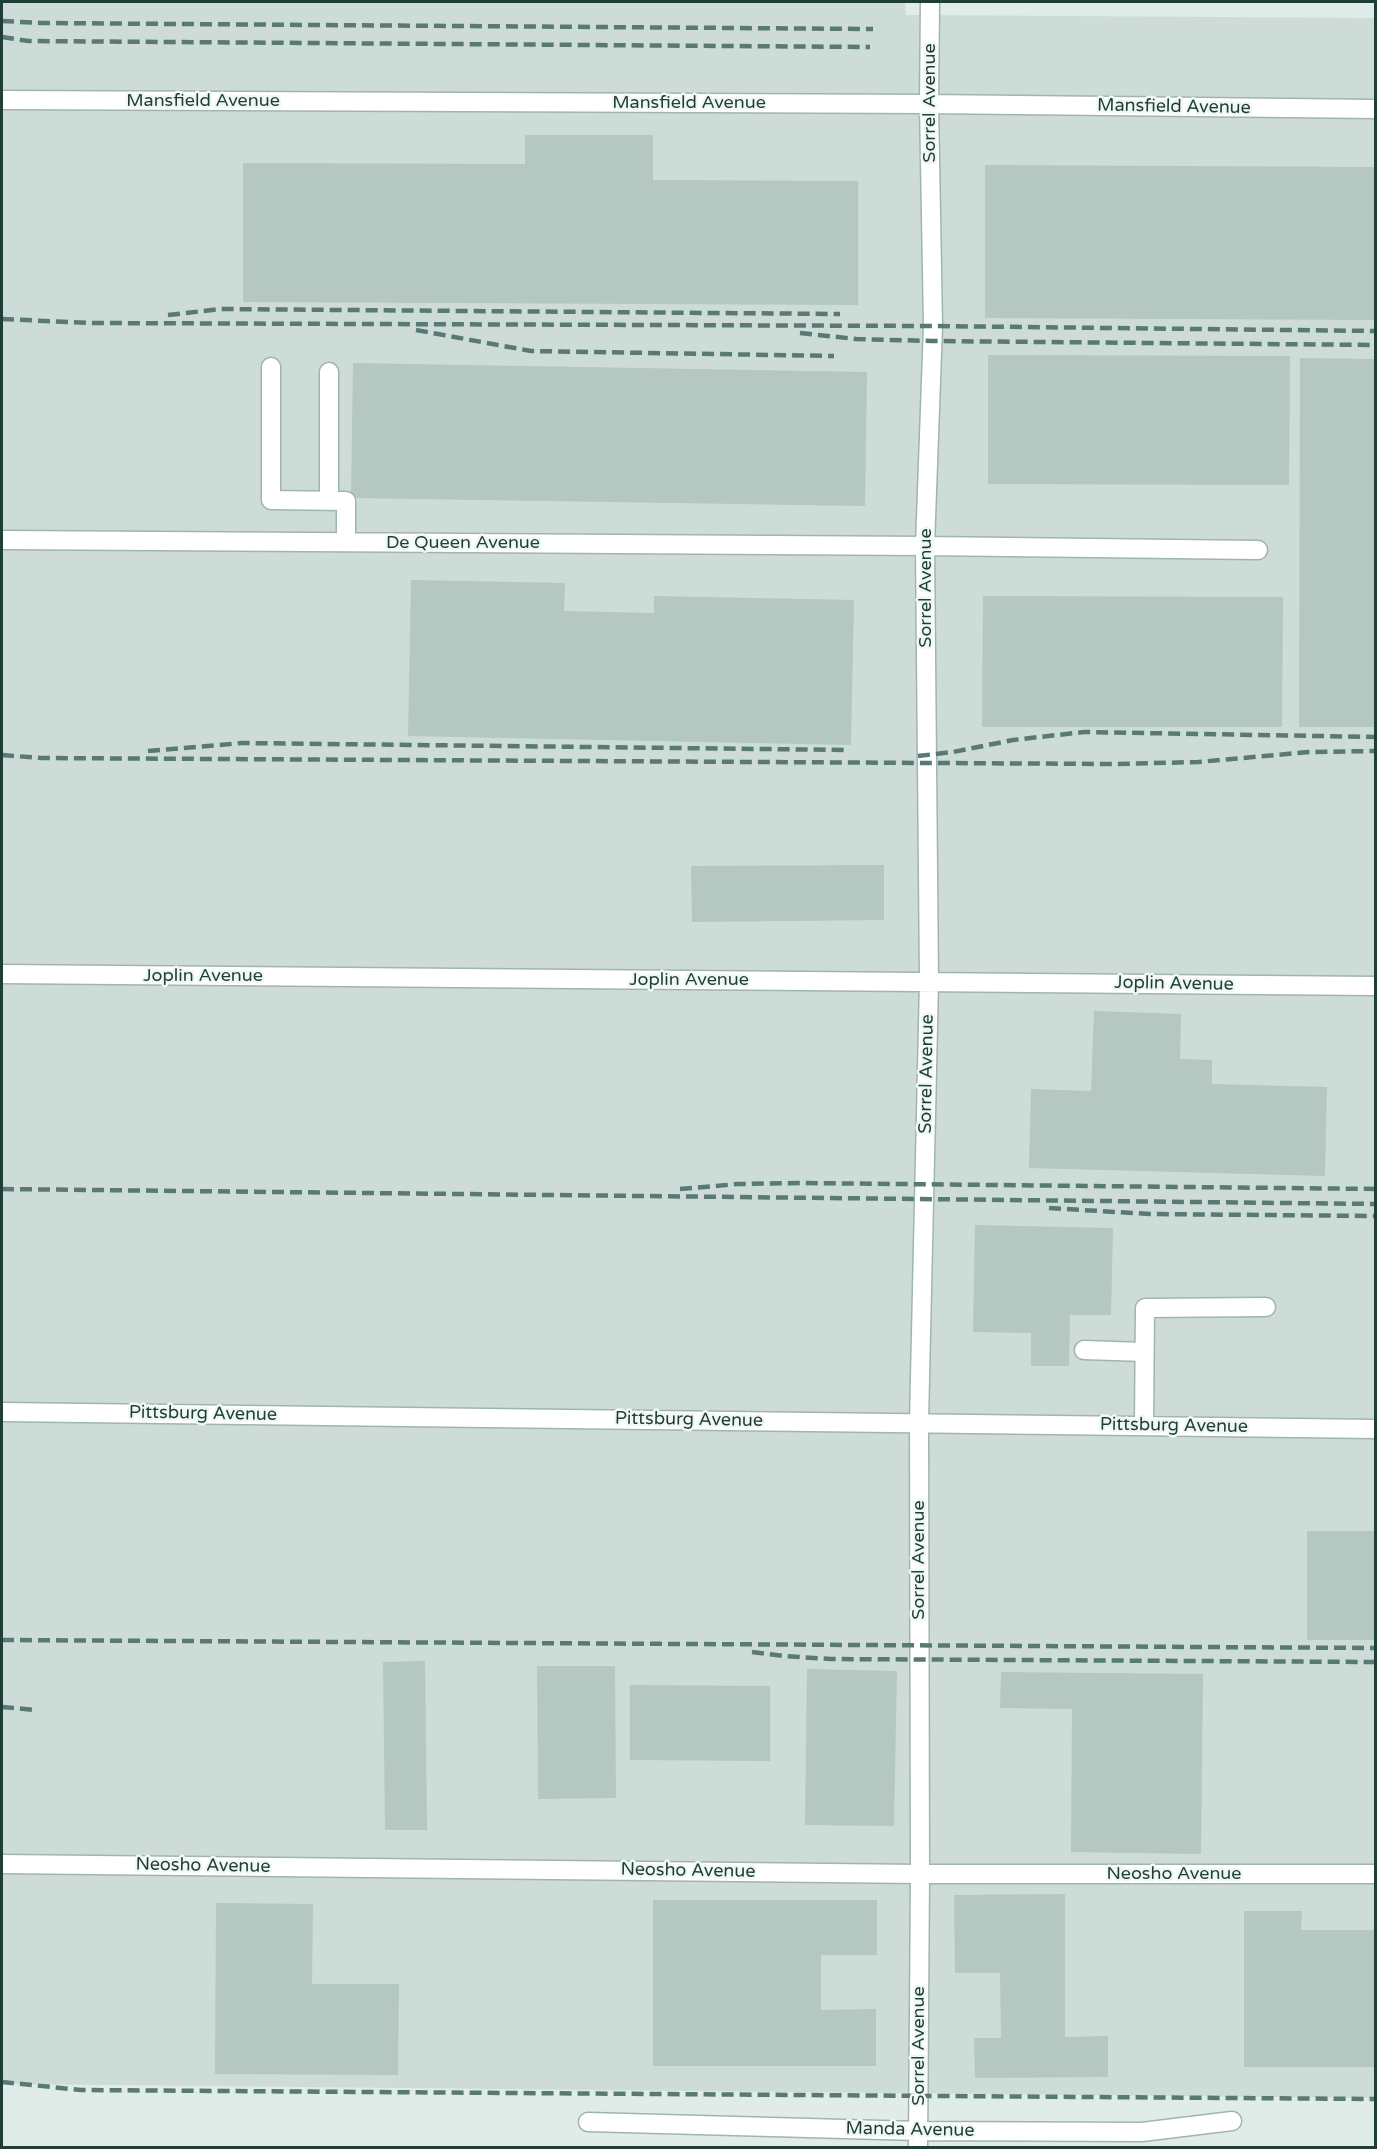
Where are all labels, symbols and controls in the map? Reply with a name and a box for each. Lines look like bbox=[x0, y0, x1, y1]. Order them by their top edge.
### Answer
street label: Sorrel Avenue bbox=[919, 43, 941, 163]
street label: Mansfield Avenue bbox=[126, 90, 280, 112]
street label: Mansfield Avenue bbox=[612, 92, 766, 114]
street label: Mansfield Avenue bbox=[1097, 95, 1251, 119]
street label: Sorrel Avenue bbox=[915, 528, 937, 648]
street label: De Queen Avenue bbox=[386, 532, 540, 554]
street label: Joplin Avenue bbox=[143, 965, 263, 987]
street label: Joplin Avenue bbox=[629, 969, 749, 991]
street label: Joplin Avenue bbox=[1114, 972, 1234, 996]
street label: Sorrel Avenue bbox=[915, 1014, 939, 1134]
street label: Pittsburg Avenue bbox=[129, 1402, 277, 1426]
street label: Pittsburg Avenue bbox=[615, 1408, 763, 1432]
street label: Pittsburg Avenue bbox=[1100, 1414, 1248, 1438]
street label: Sorrel Avenue bbox=[908, 1500, 930, 1620]
street label: Neosho Avenue bbox=[135, 1854, 271, 1878]
street label: Neosho Avenue bbox=[620, 1859, 756, 1883]
street label: Neosho Avenue bbox=[1107, 1863, 1241, 1885]
street label: Sorrel Avenue bbox=[908, 1986, 930, 2106]
street label: Manda Avenue bbox=[845, 2118, 975, 2142]

